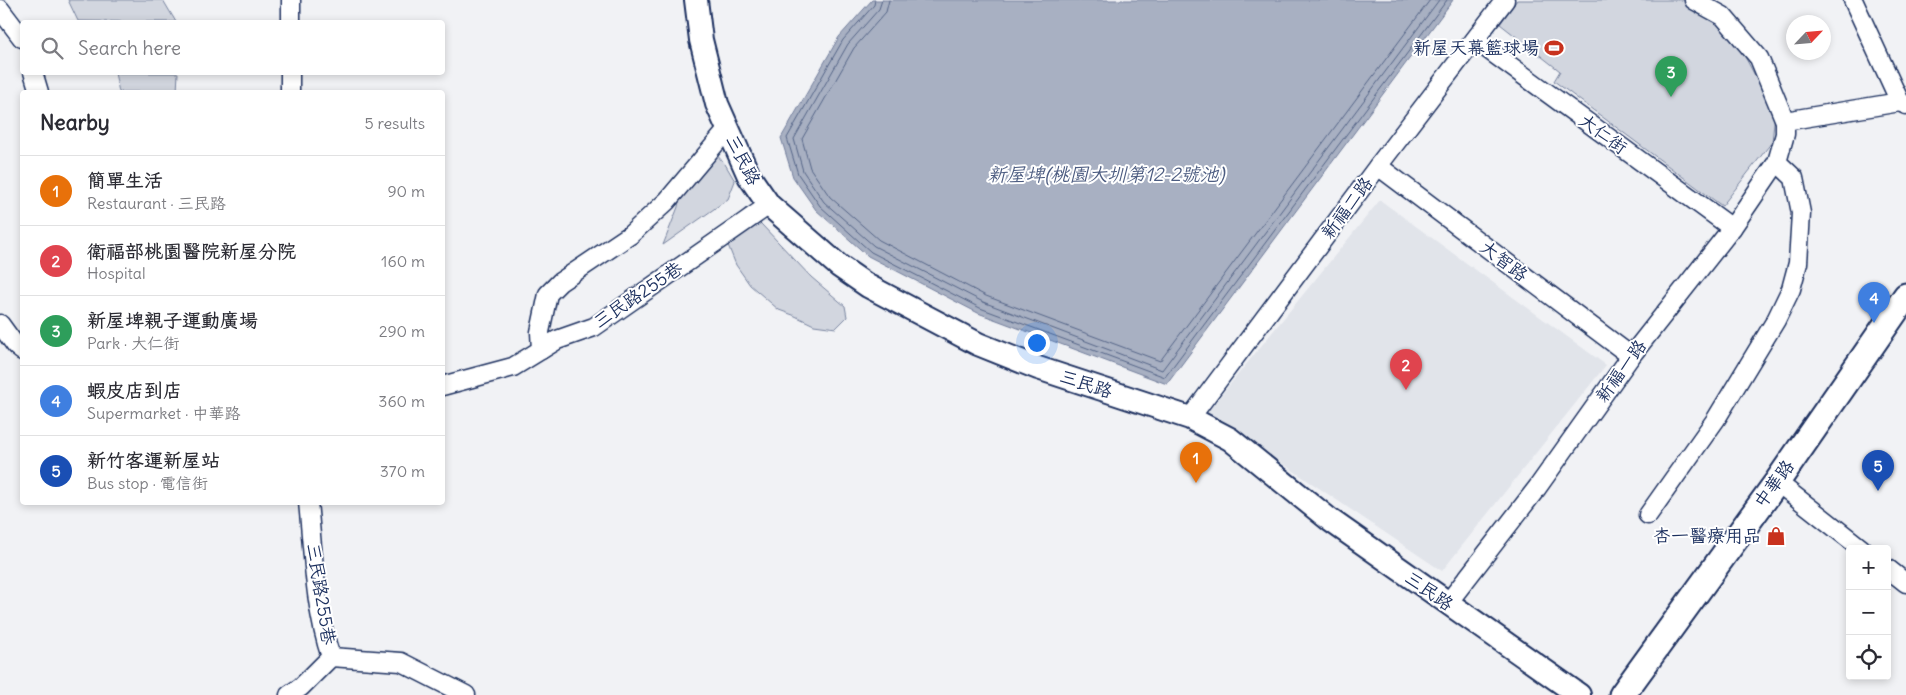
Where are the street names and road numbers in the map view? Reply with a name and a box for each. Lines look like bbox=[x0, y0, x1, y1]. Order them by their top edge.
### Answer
street label: 大仁街 bbox=[1575, 108, 1632, 159]
street label: 三民路 bbox=[721, 130, 766, 189]
street label: 新福二路 bbox=[1316, 172, 1377, 243]
street label: 大智路 bbox=[1476, 235, 1533, 286]
street label: 三民路255巷 bbox=[589, 256, 687, 333]
street label: 新福一路 bbox=[1590, 335, 1651, 407]
street label: 三民路 bbox=[1057, 364, 1115, 403]
street label: 中華路 bbox=[1748, 455, 1799, 512]
street label: 三民路255巷 bbox=[302, 541, 341, 646]
street label: 三民路 bbox=[1401, 566, 1458, 615]

